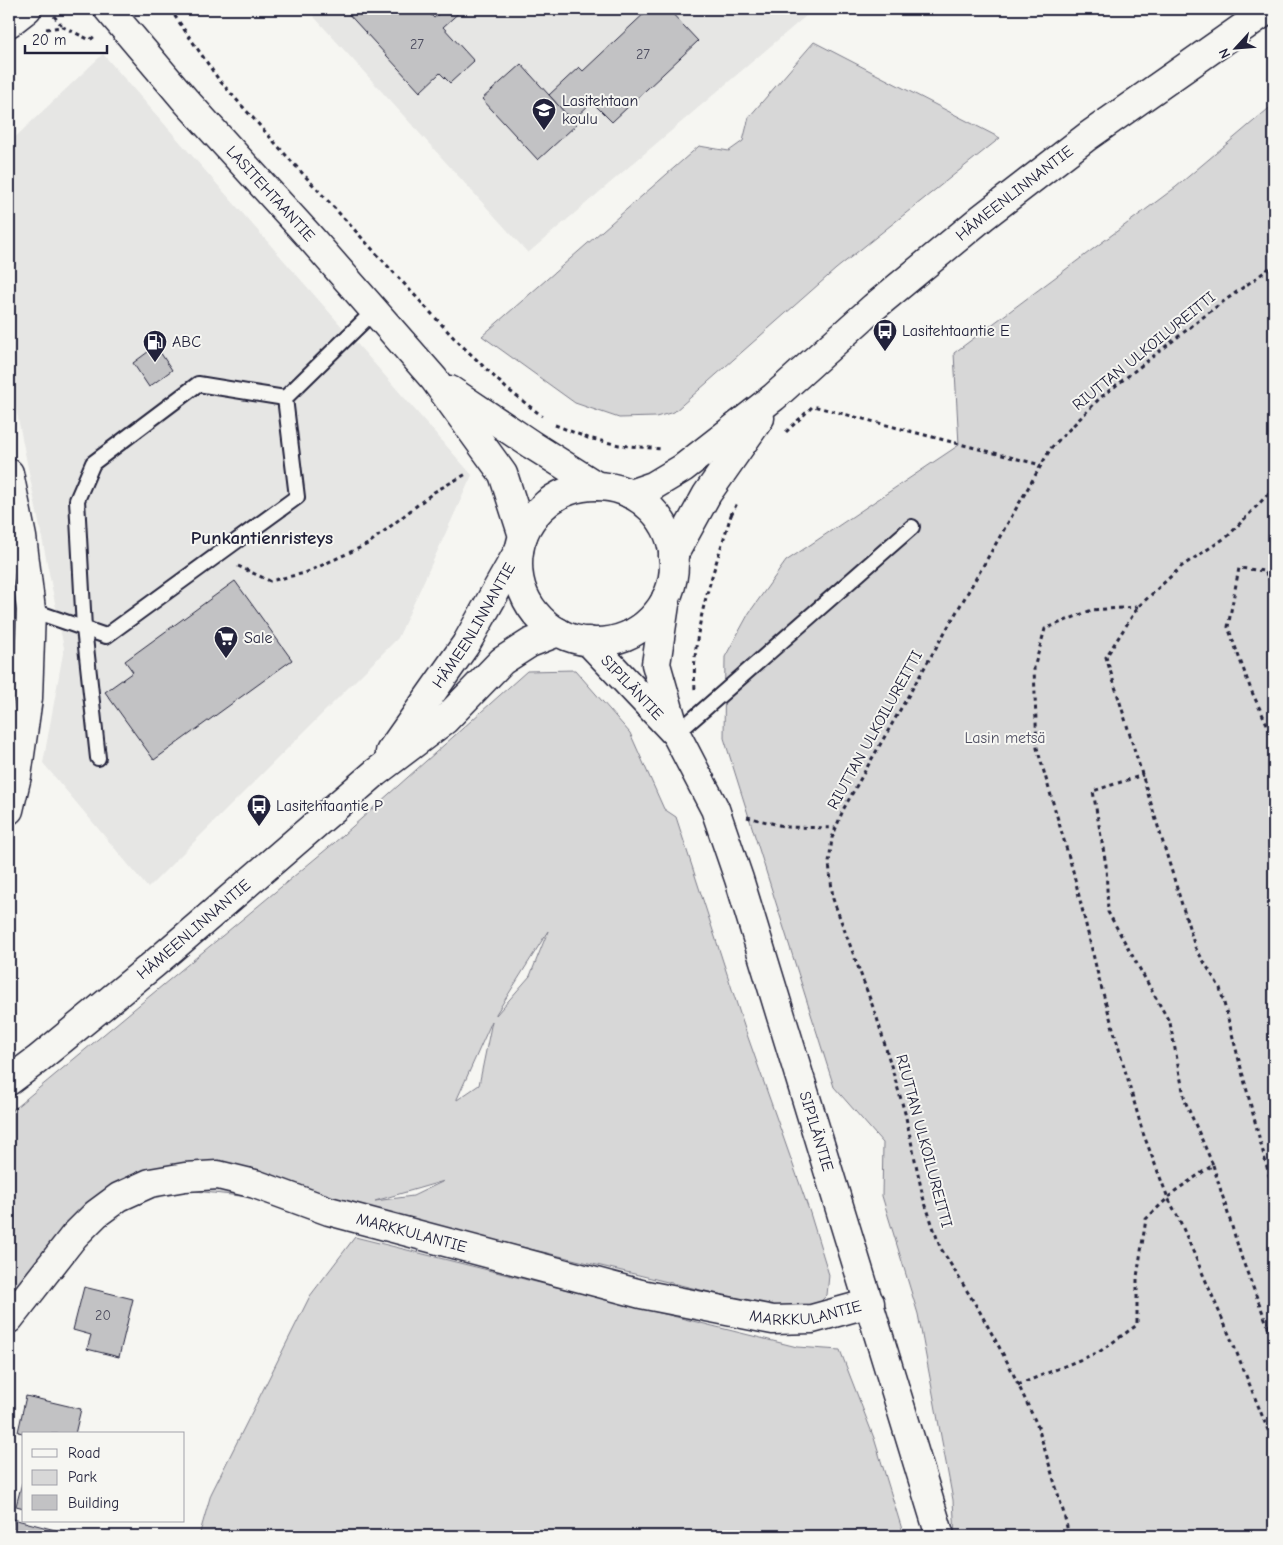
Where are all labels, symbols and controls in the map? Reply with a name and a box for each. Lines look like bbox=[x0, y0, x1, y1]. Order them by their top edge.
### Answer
scale bar bbox=[25, 22, 108, 54]
north arrow bbox=[1210, 22, 1260, 72]
text: 20 m bbox=[32, 31, 66, 49]
house number: 27 bbox=[410, 36, 424, 53]
house number: 27 bbox=[636, 46, 650, 63]
text: N bbox=[1215, 46, 1234, 61]
place label: Lasitehtaan koulu bbox=[562, 92, 638, 128]
school or university icon: Lasitehtaan koulu bbox=[531, 97, 557, 131]
street label: LASITEHTAANTIE bbox=[223, 142, 319, 245]
street label: HÄMEENLINNANTIE bbox=[952, 142, 1077, 245]
street label: RIUTTAN ULKOILUREITTI bbox=[1069, 288, 1219, 414]
bus stop icon: Lasitehtaantie E bbox=[872, 318, 898, 352]
place label: Lasitehtaantie E bbox=[902, 322, 1010, 340]
fuel station icon: ABC bbox=[142, 329, 168, 363]
place label: ABC bbox=[172, 333, 201, 351]
district label: Punkantienristeys bbox=[191, 527, 333, 549]
street label: HÄMEENLINNANTIE bbox=[429, 559, 519, 692]
supermarket icon: Sale bbox=[213, 625, 239, 659]
place label: Sale bbox=[244, 629, 273, 647]
street label: RIUTTAN ULKOILUREITTI bbox=[824, 648, 926, 812]
street label: SIPILÄNTIE bbox=[597, 651, 667, 724]
park label: Lasin metsä bbox=[964, 729, 1046, 747]
bus stop icon: Lasitehtaantie P bbox=[246, 793, 272, 827]
place label: Lasitehtaantie P bbox=[276, 797, 383, 815]
street label: HÄMEENLINNANTIE bbox=[133, 876, 254, 983]
street label: RIUTTAN ULKOILUREITTI bbox=[892, 1052, 956, 1230]
street label: SIPILÄNTIE bbox=[796, 1089, 837, 1174]
street label: MARKKULANTIE bbox=[354, 1210, 469, 1256]
street label: MARKKULANTIE bbox=[748, 1297, 864, 1329]
house number: 20 bbox=[95, 1307, 111, 1324]
legend bbox=[22, 1432, 185, 1522]
text: Road bbox=[68, 1444, 100, 1462]
text: Park bbox=[68, 1468, 97, 1486]
text: Building bbox=[68, 1494, 119, 1512]

